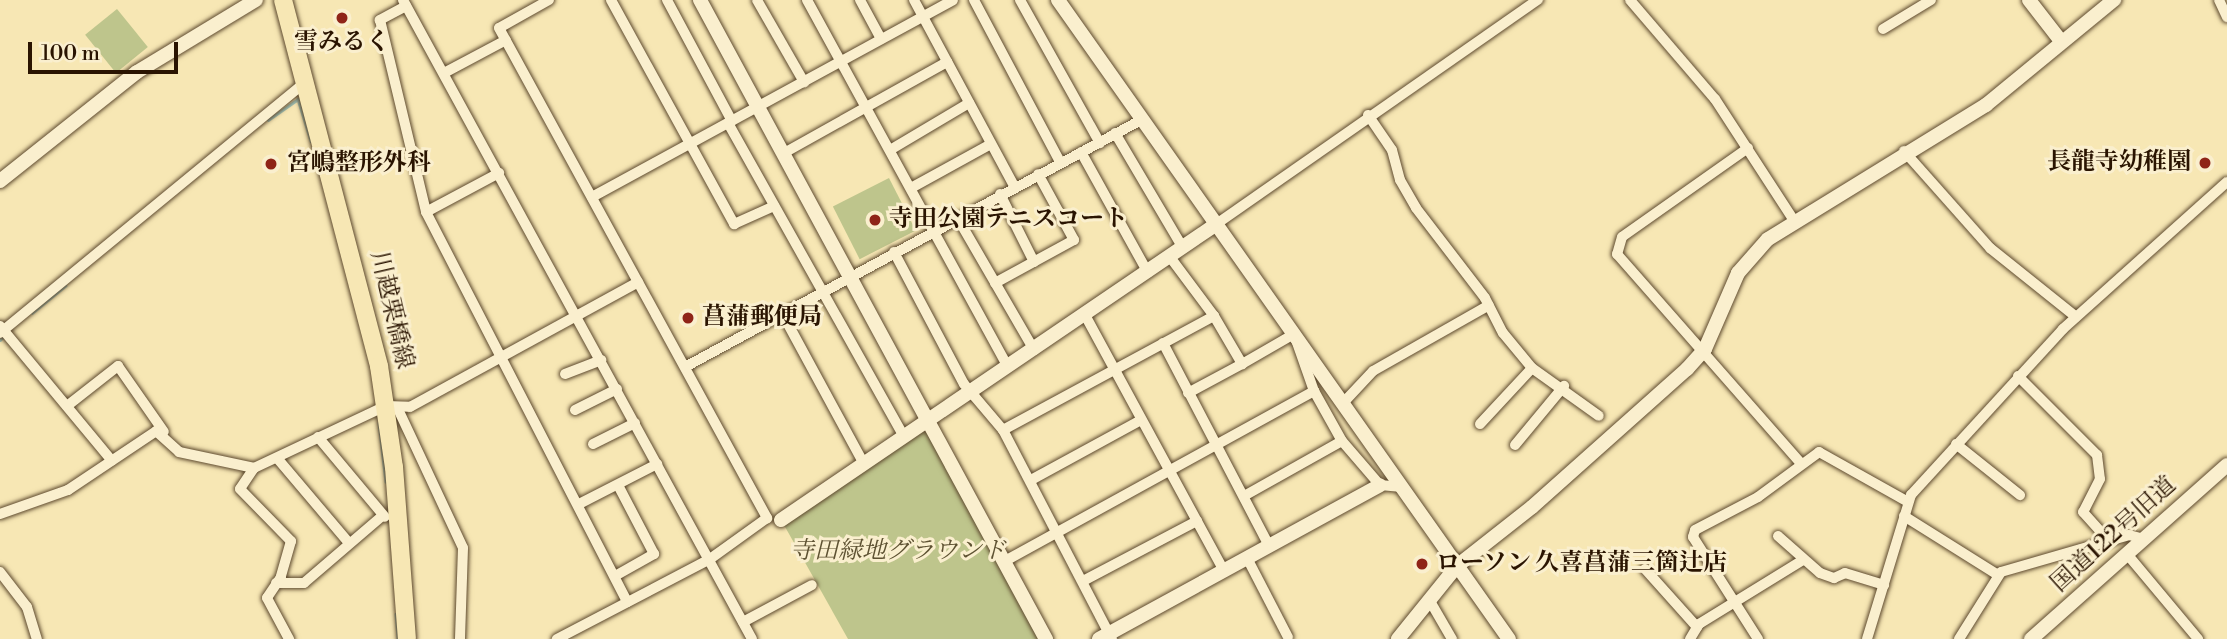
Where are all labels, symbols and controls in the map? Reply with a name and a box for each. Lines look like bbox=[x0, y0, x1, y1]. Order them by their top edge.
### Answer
marker: 雪みるく bbox=[334, 10, 350, 26]
scale bar bbox=[32, 28, 182, 72]
place label: 雪みるく bbox=[294, 29, 390, 57]
text: 100 m bbox=[41, 41, 100, 67]
place label: 長龍寺幼稚園 bbox=[2047, 149, 2191, 177]
place label: 宮嶋整形外科 bbox=[287, 150, 431, 178]
marker: 宮嶋整形外科 bbox=[261, 154, 281, 174]
marker: 長龍寺幼稚園 bbox=[2197, 155, 2213, 171]
place label: 寺田公園テニスコート bbox=[889, 206, 1129, 234]
marker: 寺田公園テニスコート bbox=[867, 212, 883, 228]
street label: 川越栗橋線 bbox=[363, 248, 419, 372]
place label: 菖蒲郵便局 bbox=[702, 304, 822, 332]
marker: 菖蒲郵便局 bbox=[680, 310, 696, 326]
street label: 国道122号旧道 bbox=[2046, 471, 2182, 599]
park label: 寺田緑地グラウンド bbox=[790, 538, 1006, 566]
place label: ローソン 久喜菖蒲三箇辻店 bbox=[1436, 550, 1728, 578]
marker: ローソン 久喜菖蒲三箇辻店 bbox=[1414, 556, 1430, 572]

